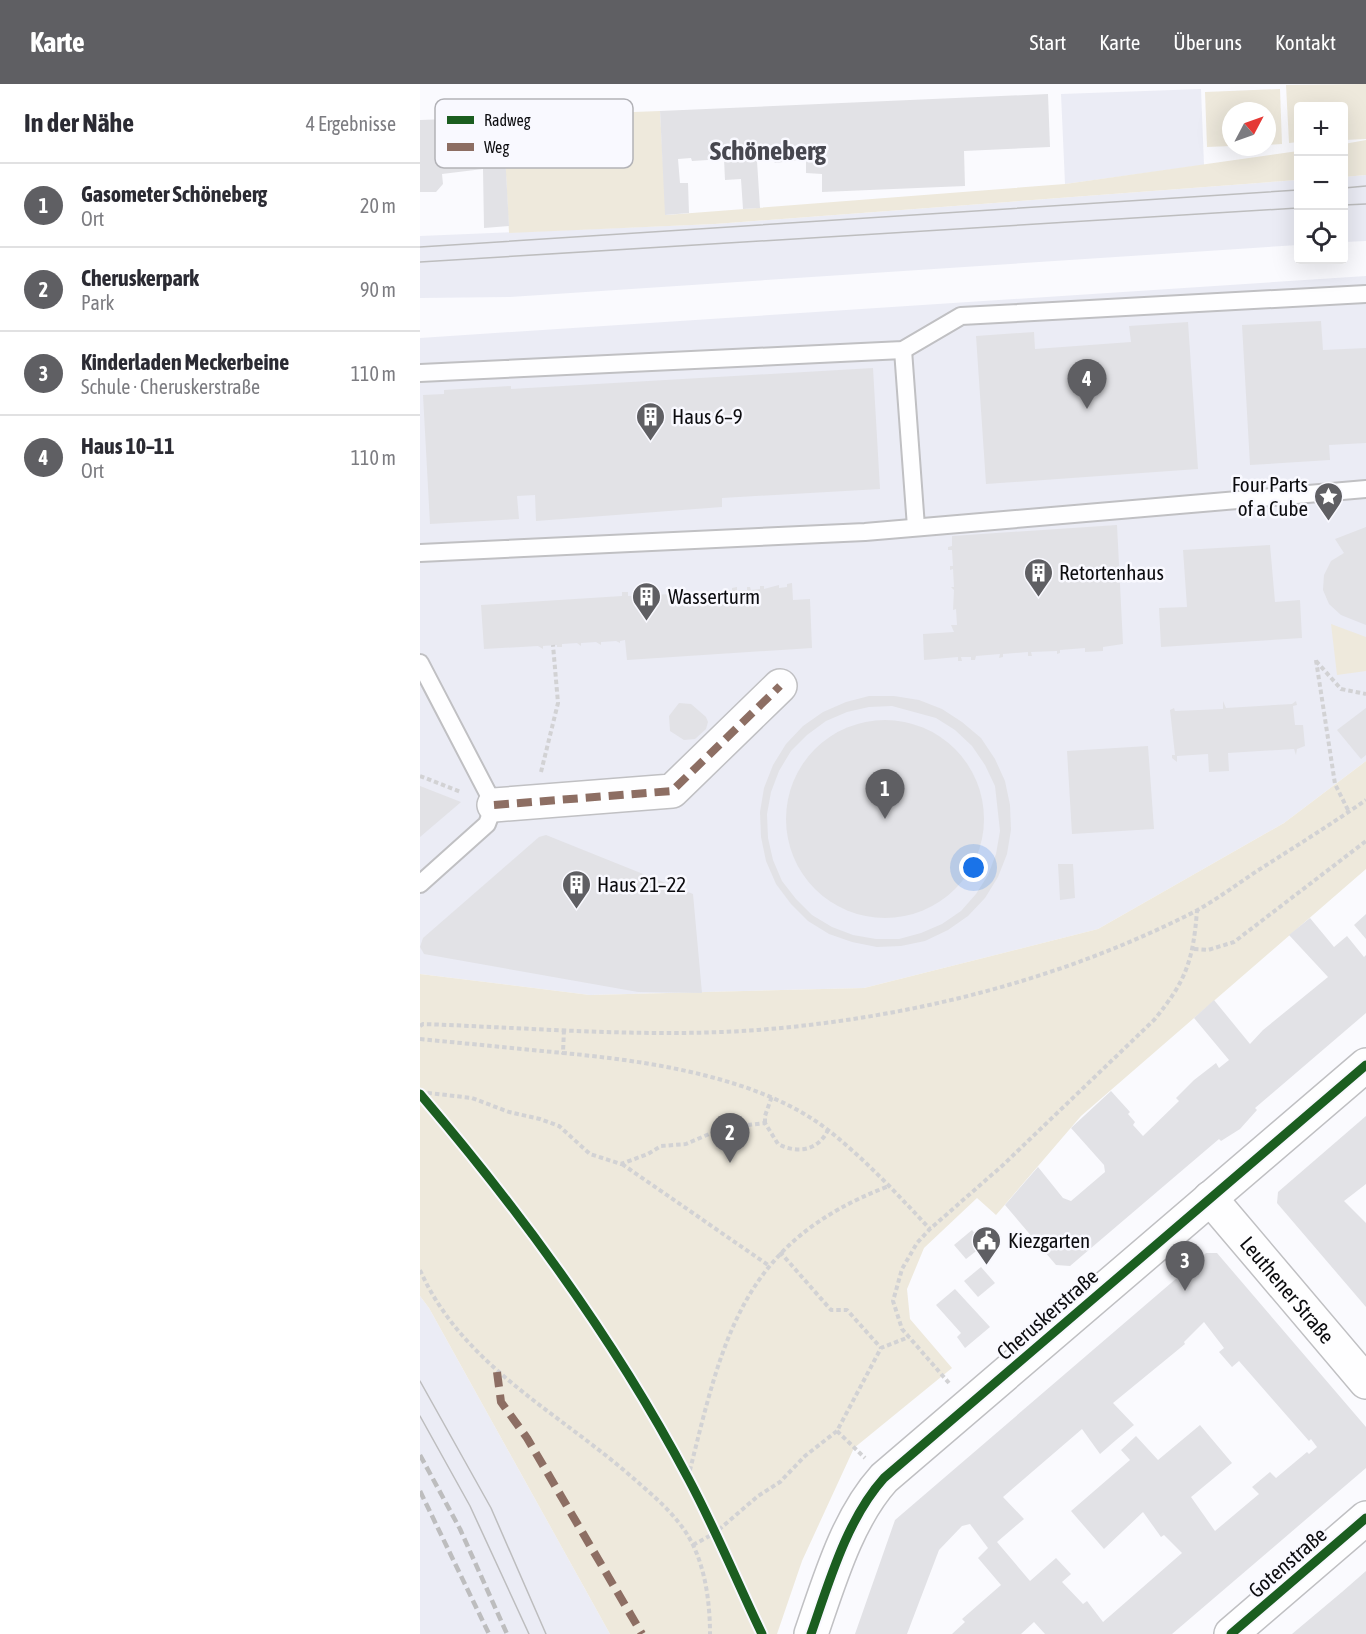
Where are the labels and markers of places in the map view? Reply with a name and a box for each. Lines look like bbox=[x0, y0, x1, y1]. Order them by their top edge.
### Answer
pin: 4 bbox=[1068, 360, 1106, 409]
building icon: Haus 6–9 bbox=[635, 400, 667, 442]
place label: Haus 6–9 bbox=[672, 404, 743, 428]
place label: Four Parts of a Cube bbox=[1232, 472, 1308, 520]
place icon: Four Parts of a Cube bbox=[1313, 480, 1345, 522]
building icon: Retortenhaus bbox=[1022, 556, 1054, 598]
place label: Retortenhaus bbox=[1059, 560, 1164, 584]
building icon: Wasserturm bbox=[631, 580, 663, 622]
place label: Wasserturm bbox=[668, 584, 760, 608]
pin: 1 bbox=[866, 770, 904, 819]
building icon: Haus 21–22 bbox=[560, 868, 592, 910]
place label: Haus 21–22 bbox=[597, 872, 686, 896]
pin: 2 bbox=[710, 1114, 750, 1163]
public building icon: Kiezgarten bbox=[971, 1224, 1003, 1266]
place label: Kiezgarten bbox=[1008, 1228, 1090, 1252]
pin: 3 bbox=[1166, 1242, 1204, 1291]

